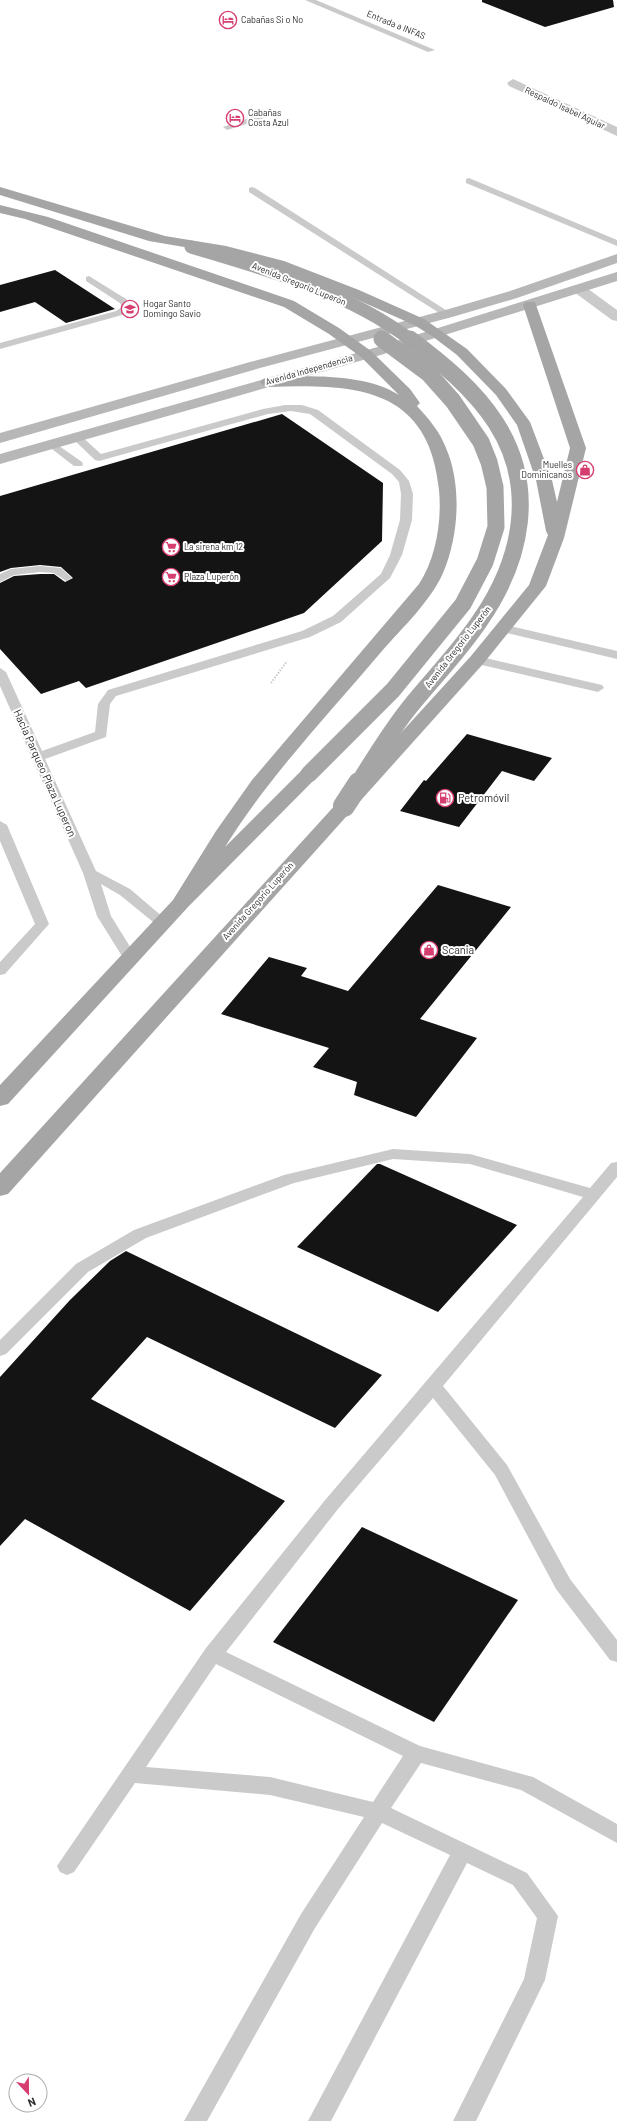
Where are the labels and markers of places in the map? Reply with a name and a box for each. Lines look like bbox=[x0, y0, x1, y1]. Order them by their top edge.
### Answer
hotel icon: Cabañas Si o No bbox=[218, 10, 238, 30]
place label: Cabañas Si o No bbox=[241, 14, 303, 25]
place label: Cabañas Costa Azul bbox=[248, 107, 289, 128]
hotel icon: Cabañas Costa Azul bbox=[225, 108, 245, 128]
place label: Hogar Santo Domingo Savio bbox=[143, 298, 201, 319]
school or university icon: Hogar Santo Domingo Savio bbox=[120, 299, 140, 319]
place label: Muelles Dominicanos bbox=[521, 459, 572, 480]
shop icon: Muelles Dominicanos bbox=[575, 460, 595, 480]
supermarket icon: La sirena km 12 bbox=[161, 537, 181, 557]
place label: La sirena km 12 bbox=[184, 541, 243, 552]
supermarket icon: Plaza Luperón bbox=[161, 567, 181, 587]
place label: Plaza Luperón bbox=[184, 571, 239, 582]
fuel station icon: Petromóvil bbox=[435, 788, 455, 808]
place label: Petromóvil bbox=[458, 791, 509, 804]
shop icon: Scania bbox=[419, 940, 439, 960]
place label: Scania bbox=[442, 943, 474, 956]

